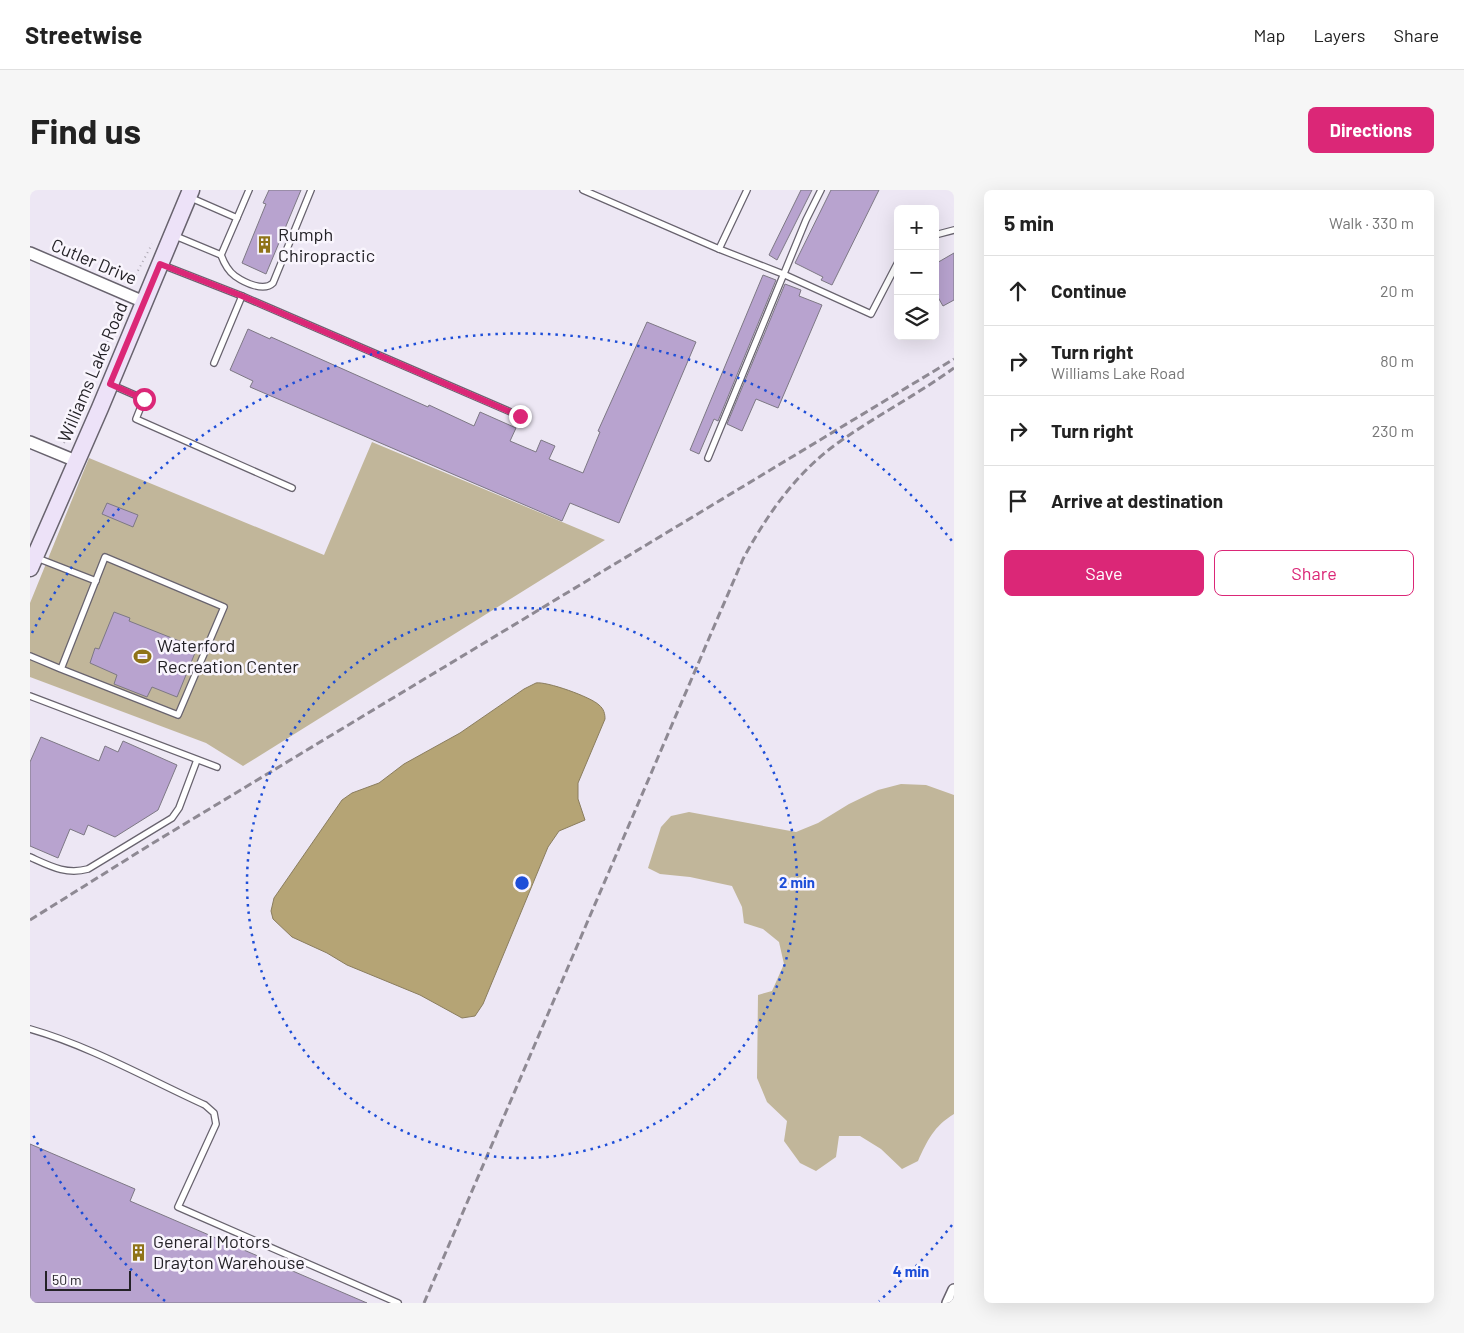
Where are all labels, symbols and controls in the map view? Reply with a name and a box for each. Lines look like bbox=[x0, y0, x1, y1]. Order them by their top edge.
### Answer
text: Streetwise bbox=[25, 20, 142, 49]
text: Map bbox=[1253, 24, 1285, 46]
text: Layers bbox=[1313, 24, 1366, 46]
text: Share bbox=[1394, 24, 1439, 46]
button: Directions bbox=[1308, 107, 1434, 153]
text: Find us bbox=[30, 109, 141, 151]
map controls bbox=[894, 205, 939, 340]
button: + bbox=[894, 205, 939, 250]
text: 5 min bbox=[1004, 210, 1054, 235]
text: Walk · 330 m bbox=[1329, 213, 1414, 232]
place label: Rumph Chiropractic bbox=[278, 223, 375, 266]
street label: Cutler Drive bbox=[48, 233, 141, 289]
building icon: Rumph Chiropractic bbox=[254, 235, 274, 255]
button: − bbox=[894, 250, 939, 295]
icon: ahead bbox=[1004, 277, 1032, 305]
text: Continue bbox=[1051, 279, 1127, 302]
text: 20 m bbox=[1380, 281, 1414, 300]
button: layers bbox=[894, 295, 939, 340]
street label: Williams Lake Road bbox=[53, 298, 132, 445]
text: Turn right bbox=[1051, 340, 1133, 363]
icon: right bbox=[1004, 347, 1032, 375]
text: 80 m bbox=[1380, 351, 1414, 370]
text: Williams Lake Road bbox=[1051, 363, 1185, 382]
route start bbox=[133, 388, 156, 411]
route end bbox=[509, 405, 532, 428]
icon: right bbox=[1004, 417, 1032, 445]
text: Turn right bbox=[1051, 419, 1133, 442]
text: 230 m bbox=[1372, 421, 1414, 440]
icon: arrive bbox=[1004, 487, 1032, 515]
text: Arrive at destination bbox=[1051, 489, 1223, 512]
button: Save bbox=[1004, 550, 1204, 596]
button: Share bbox=[1214, 550, 1414, 596]
place label: Waterford Recreation Center bbox=[157, 634, 299, 677]
sports icon: Waterford Recreation Center bbox=[133, 646, 153, 666]
text: 2 min bbox=[779, 873, 815, 891]
centre of rings bbox=[513, 874, 531, 892]
place label: General Motors Drayton Warehouse bbox=[153, 1230, 305, 1273]
building icon: General Motors Drayton Warehouse bbox=[129, 1242, 149, 1262]
text: 4 min bbox=[893, 1262, 929, 1280]
scale bar bbox=[45, 1268, 131, 1291]
text: 50 m bbox=[52, 1271, 81, 1288]

